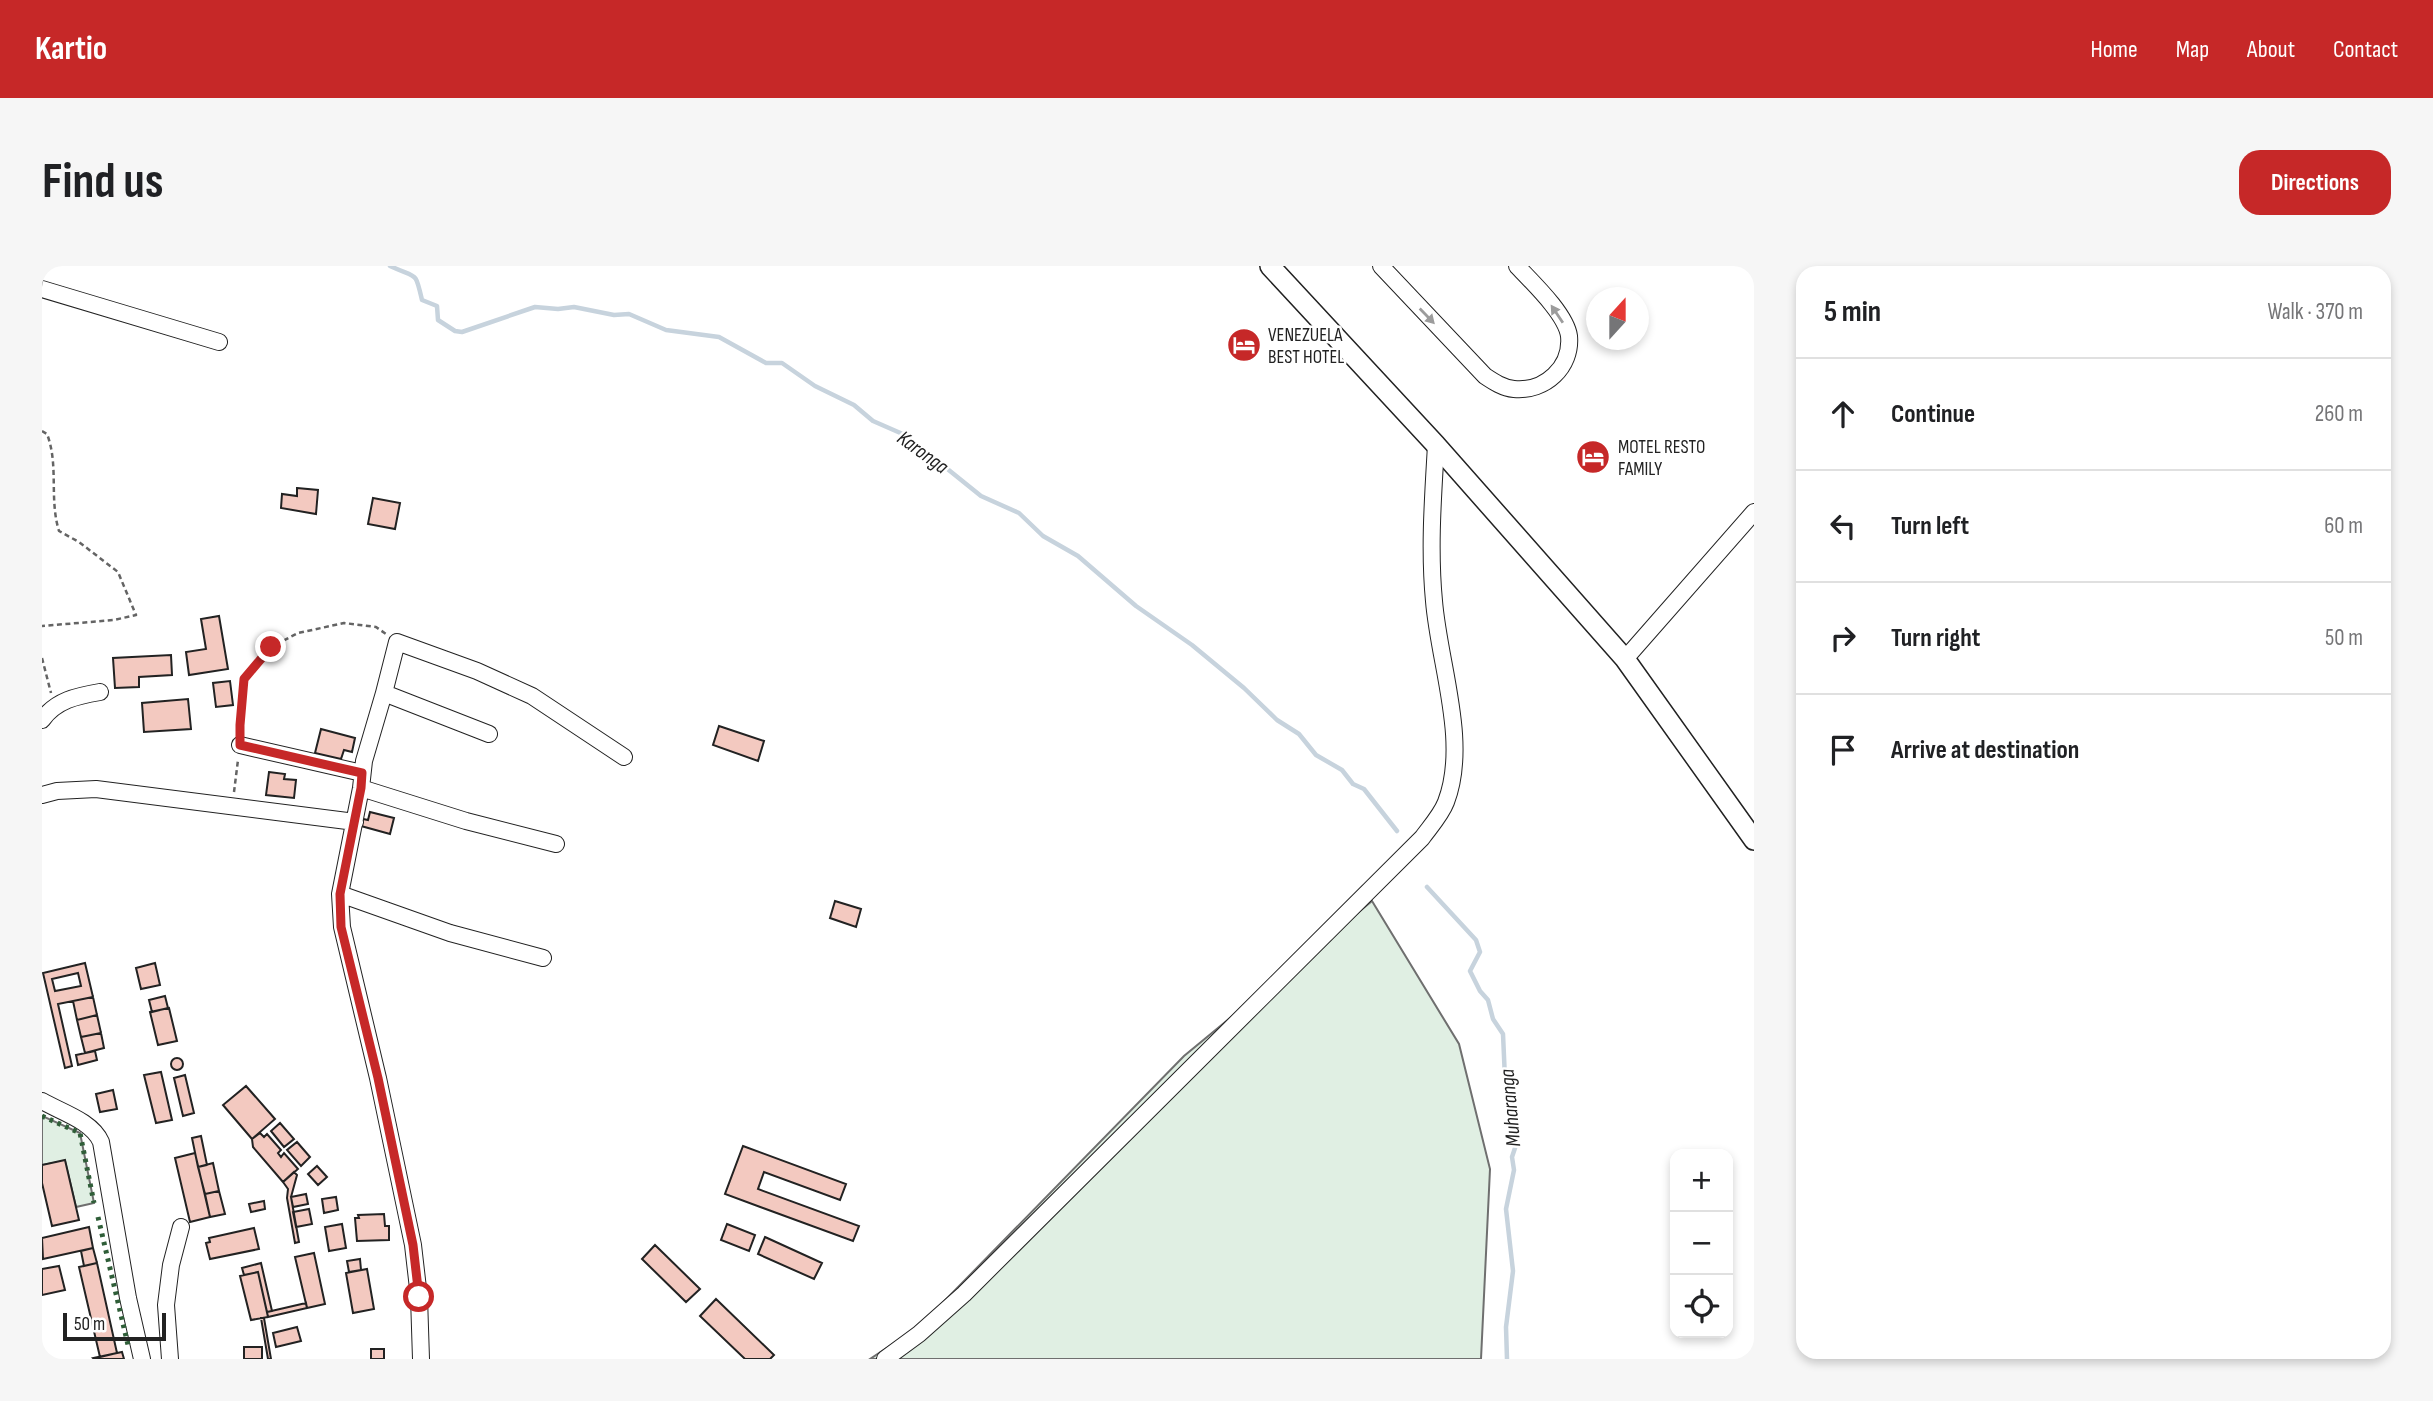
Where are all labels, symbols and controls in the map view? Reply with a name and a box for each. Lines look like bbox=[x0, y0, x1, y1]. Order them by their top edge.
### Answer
text: Kartio bbox=[35, 29, 107, 69]
text: Home bbox=[2090, 35, 2138, 64]
text: Map bbox=[2176, 35, 2209, 64]
text: About bbox=[2247, 35, 2295, 64]
text: Contact bbox=[2333, 35, 2398, 64]
button: Directions bbox=[2239, 150, 2391, 215]
text: Find us bbox=[42, 153, 164, 212]
north arrow bbox=[1586, 287, 1649, 350]
text: 5 min bbox=[1824, 294, 1881, 330]
text: Walk · 370 m bbox=[2267, 298, 2363, 326]
one-way arrow bbox=[1551, 304, 1564, 324]
one-way arrow bbox=[1419, 307, 1435, 324]
place label: VENEZUELA BEST HOTEL bbox=[1268, 324, 1344, 369]
hotel icon: VENEZUELA BEST HOTEL bbox=[1225, 326, 1263, 364]
icon: ahead bbox=[1824, 395, 1862, 433]
text: Continue bbox=[1891, 399, 1975, 430]
text: 260 m bbox=[2315, 400, 2363, 428]
water label: Karonga bbox=[892, 425, 954, 480]
place label: MOTEL RESTO FAMILY bbox=[1618, 436, 1705, 481]
hotel icon: MOTEL RESTO FAMILY bbox=[1574, 438, 1612, 476]
icon: left bbox=[1824, 507, 1862, 545]
text: Turn left bbox=[1891, 511, 1969, 542]
text: 60 m bbox=[2324, 512, 2363, 540]
icon: right bbox=[1824, 619, 1862, 657]
text: Turn right bbox=[1891, 623, 1980, 654]
text: 50 m bbox=[2325, 624, 2363, 652]
route end bbox=[255, 631, 286, 662]
icon: arrive bbox=[1824, 731, 1862, 769]
text: Arrive at destination bbox=[1891, 735, 2079, 766]
water label: Muharanga bbox=[1495, 1068, 1526, 1148]
map controls bbox=[1670, 1149, 1733, 1338]
button: + bbox=[1670, 1149, 1733, 1212]
button: − bbox=[1670, 1212, 1733, 1275]
button: locate bbox=[1670, 1275, 1733, 1338]
route start bbox=[403, 1281, 434, 1312]
scale bar bbox=[63, 1310, 166, 1342]
text: 50 m bbox=[74, 1313, 105, 1336]

